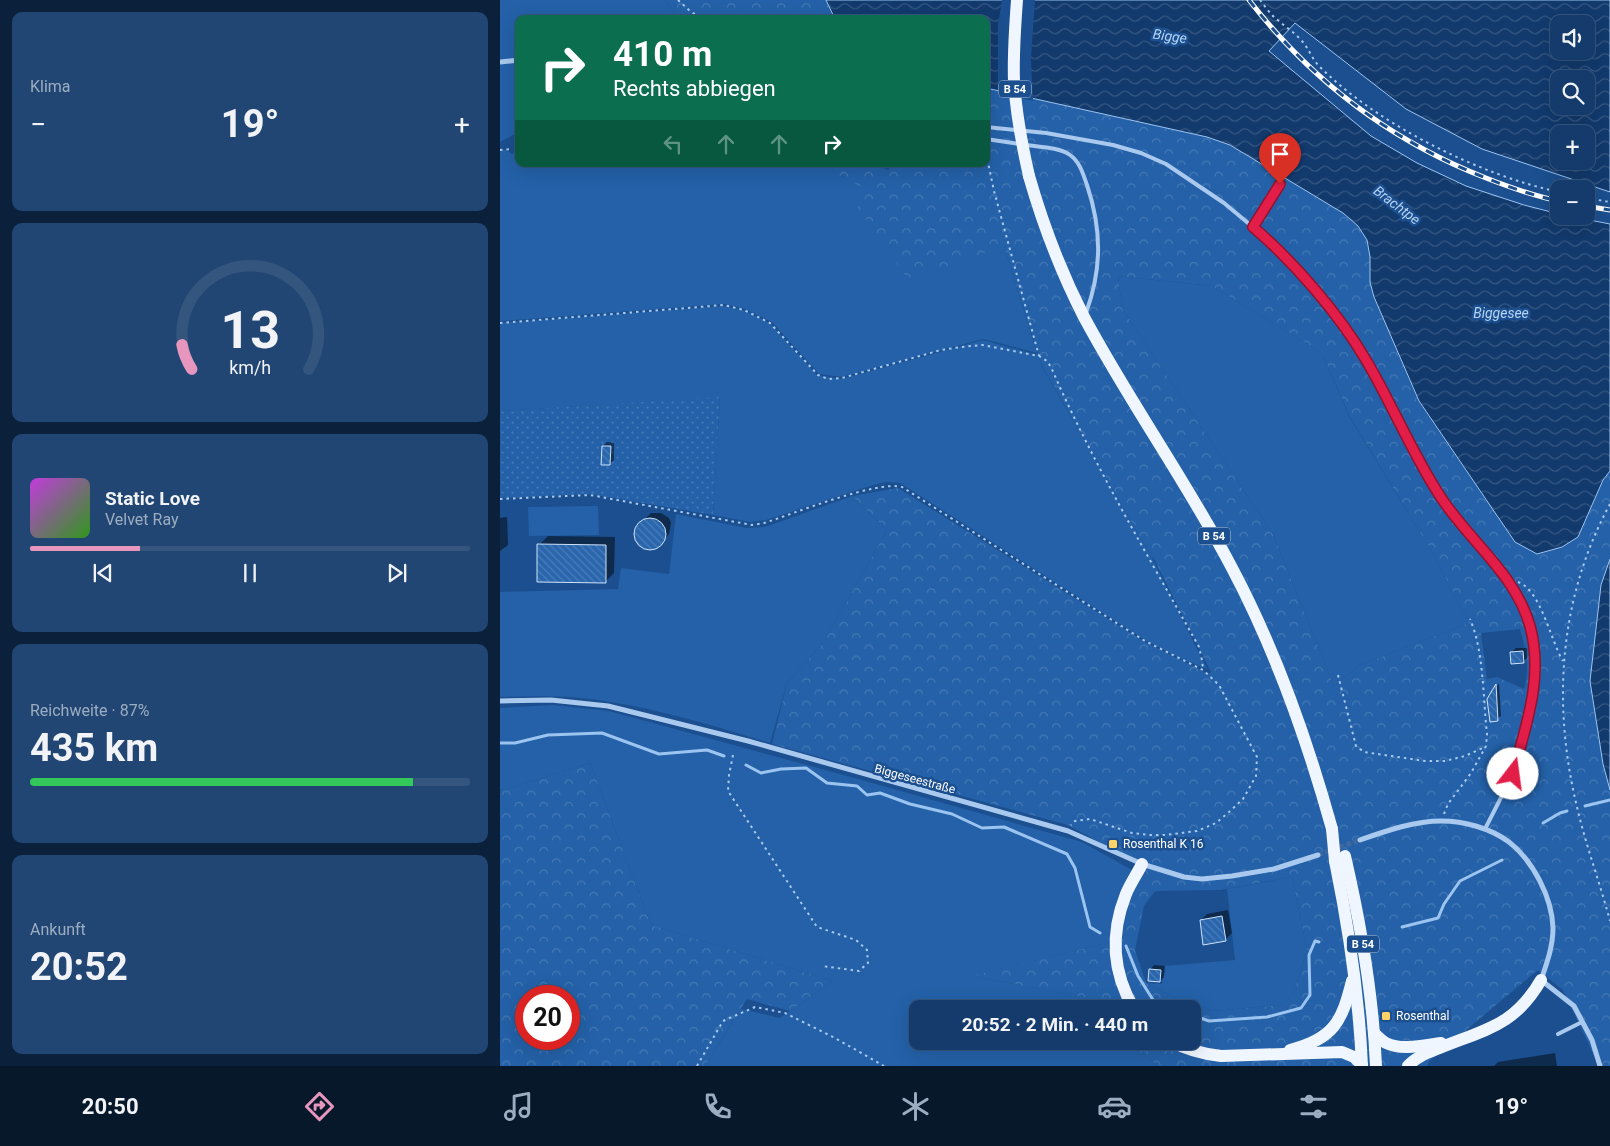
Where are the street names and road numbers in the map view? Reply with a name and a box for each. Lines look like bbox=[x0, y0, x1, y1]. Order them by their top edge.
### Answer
road number: B 54 bbox=[999, 80, 1031, 98]
road number: B 54 bbox=[1198, 528, 1230, 544]
street label: Biggeseestraße bbox=[873, 761, 957, 797]
road number: B 54 bbox=[1347, 936, 1379, 952]

